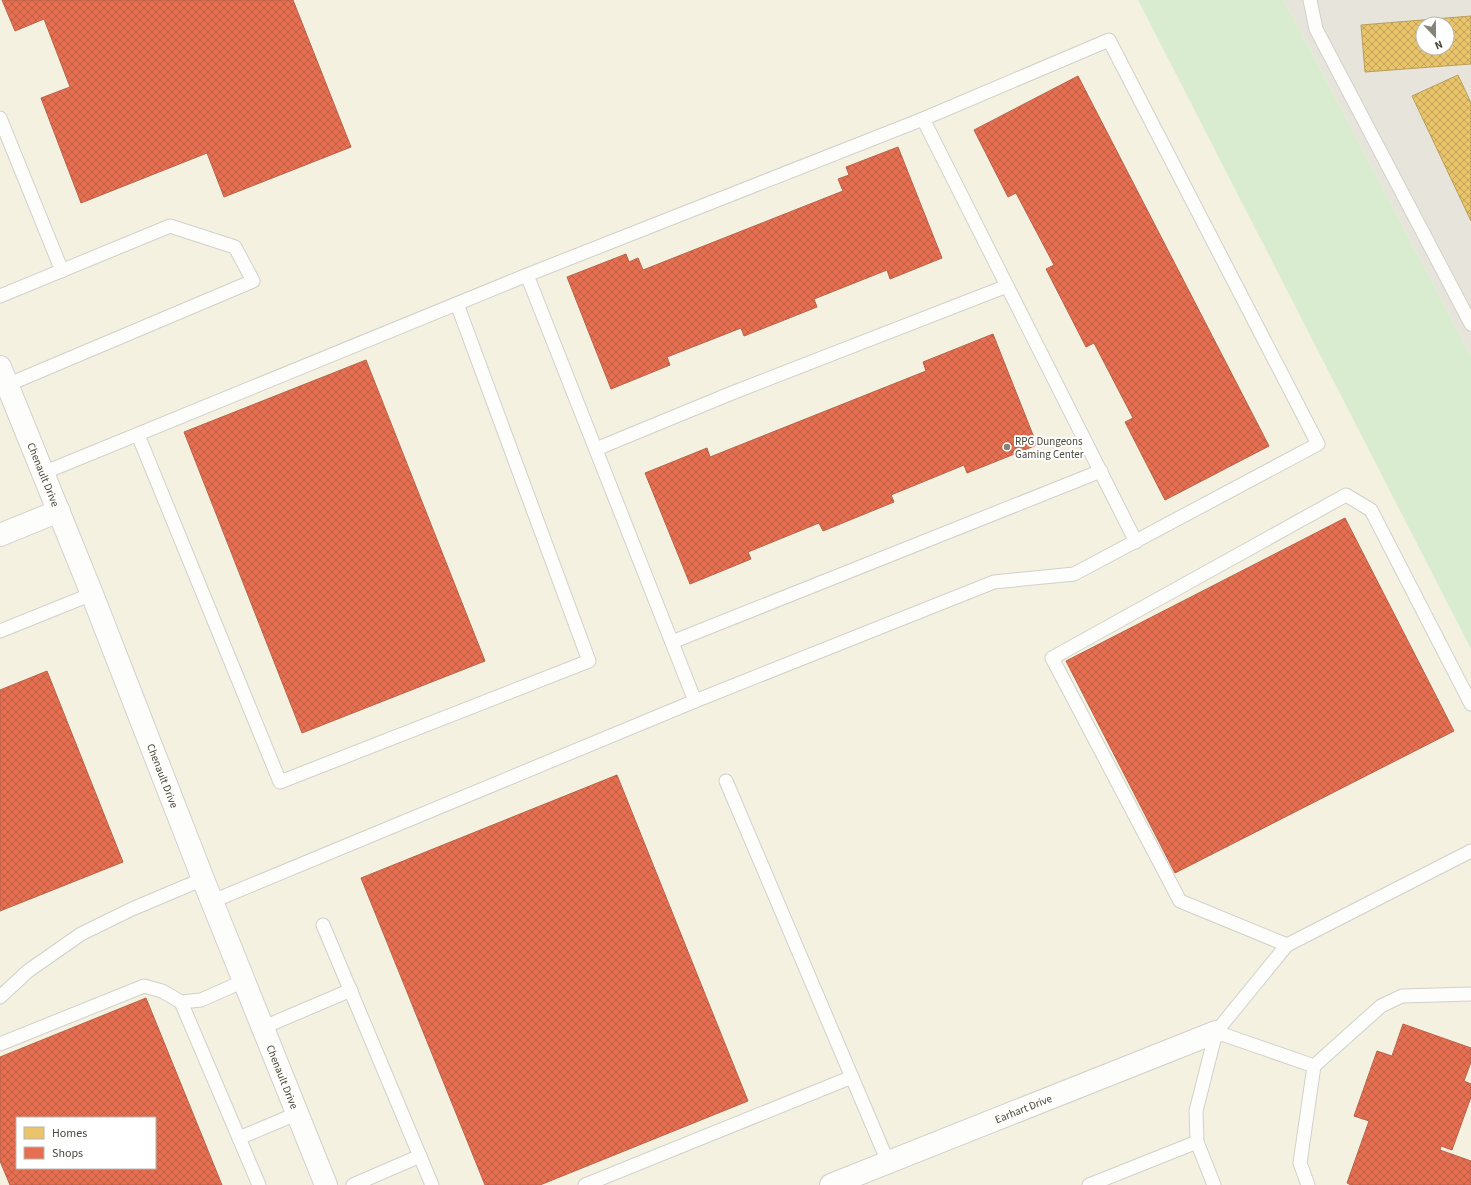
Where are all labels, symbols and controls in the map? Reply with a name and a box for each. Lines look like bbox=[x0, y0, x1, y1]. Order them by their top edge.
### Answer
north arrow bbox=[1415, 16, 1455, 56]
text: N bbox=[1432, 36, 1445, 53]
place label: RPG Dungeons Gaming Center bbox=[1015, 434, 1084, 462]
street label: Chenault Drive bbox=[24, 440, 63, 509]
marker: RPG Dungeons Gaming Center bbox=[1002, 442, 1012, 452]
street label: Chenault Drive bbox=[143, 741, 182, 811]
street label: Chenault Drive bbox=[263, 1043, 302, 1112]
street label: Earhart Drive bbox=[993, 1090, 1055, 1127]
legend bbox=[16, 1117, 156, 1169]
text: Homes bbox=[52, 1125, 87, 1142]
text: Shops bbox=[52, 1145, 83, 1162]

